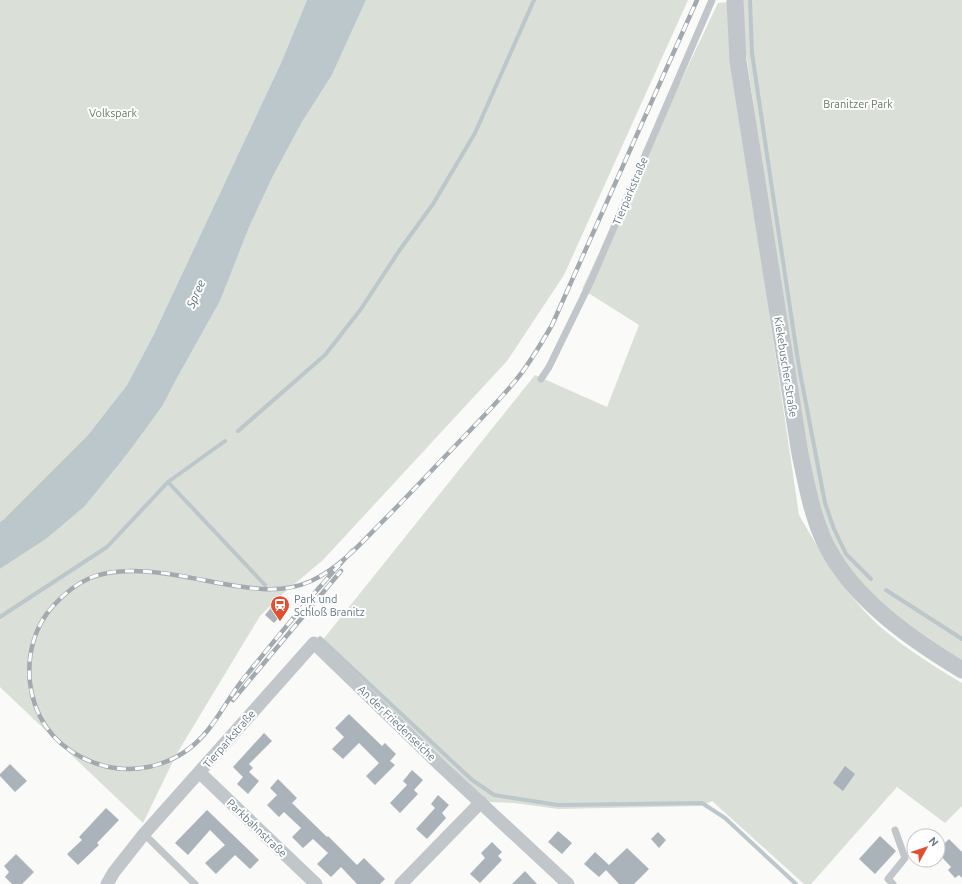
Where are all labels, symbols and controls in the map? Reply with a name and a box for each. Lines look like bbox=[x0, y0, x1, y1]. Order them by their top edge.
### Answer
park label: Branitzer Park bbox=[823, 98, 893, 110]
park label: Volkspark bbox=[89, 107, 137, 119]
street label: Tierparkstraße bbox=[610, 155, 650, 227]
water label: Spree bbox=[183, 278, 207, 311]
street label: Kiekebuscher Straße bbox=[772, 316, 800, 418]
place label: Park und Schloß Branitz bbox=[294, 593, 365, 618]
station icon: Park und Schloß Branitz bbox=[269, 594, 291, 622]
street label: An der Friedenseiche bbox=[356, 683, 438, 763]
street label: Tierparkstraße bbox=[201, 708, 257, 770]
street label: Parkbahnstraße bbox=[225, 797, 289, 859]
north arrow bbox=[906, 828, 946, 868]
text: N bbox=[926, 835, 941, 849]

